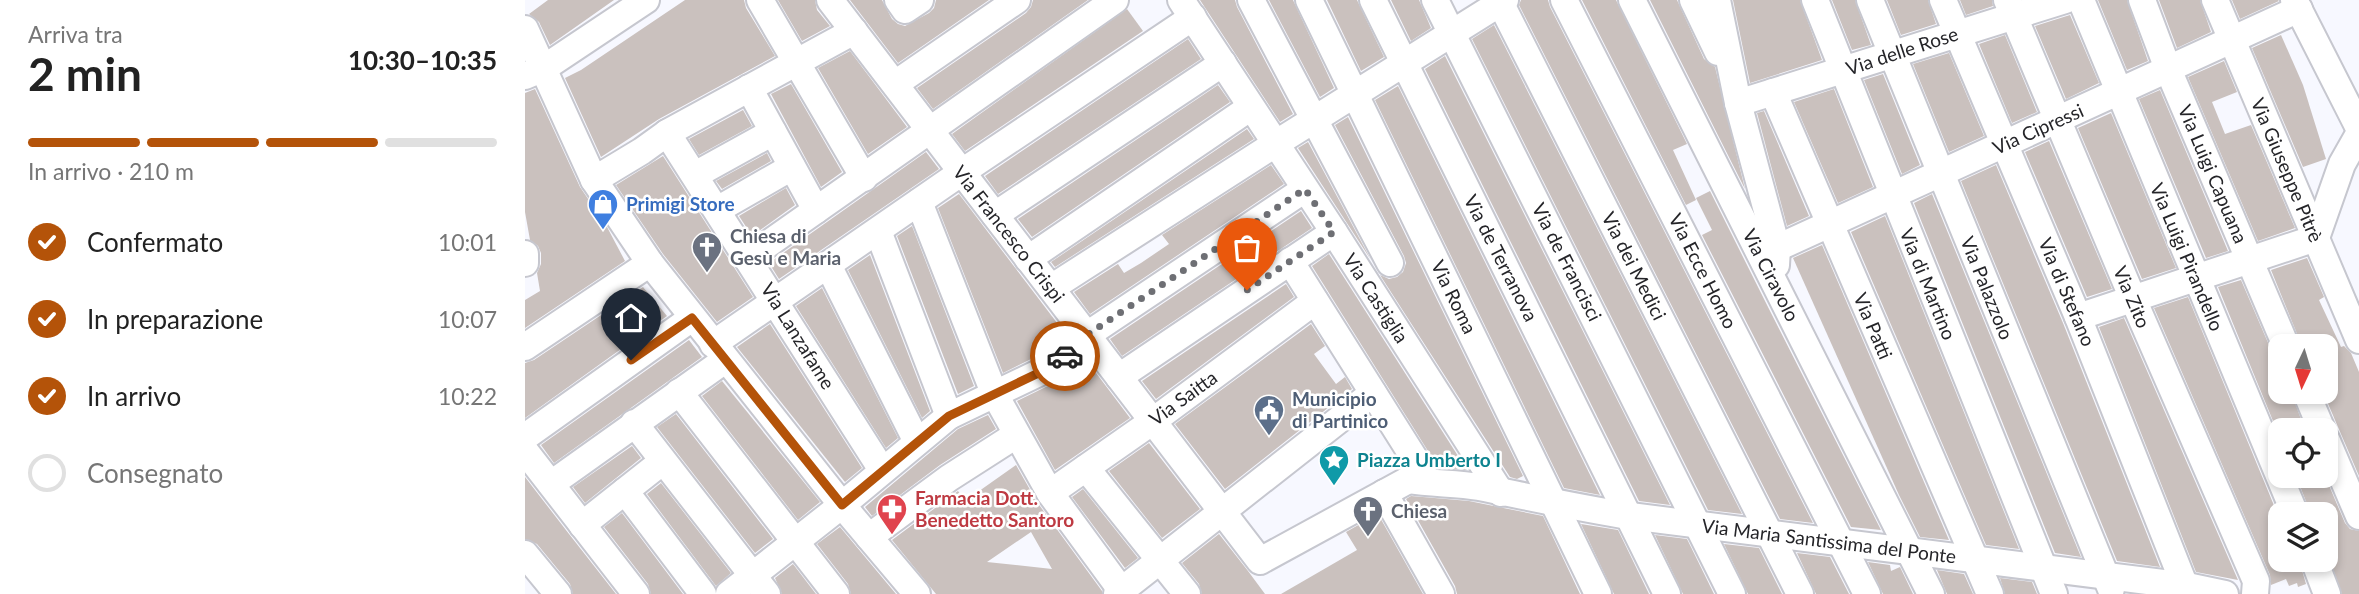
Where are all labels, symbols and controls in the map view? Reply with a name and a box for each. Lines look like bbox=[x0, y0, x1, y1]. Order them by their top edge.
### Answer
text: Arriva tra bbox=[28, 20, 123, 48]
street label: Via delle Rose bbox=[1843, 22, 1961, 79]
text: 10:30–10:35 bbox=[348, 44, 497, 76]
text: 2 min bbox=[28, 46, 142, 101]
street label: Via Giuseppe Pitrè bbox=[2247, 94, 2328, 245]
street label: Via Cipressi bbox=[1989, 98, 2087, 159]
street label: Via Luigi Capuana bbox=[2174, 101, 2253, 247]
text: In arrivo · 210 m bbox=[28, 157, 194, 185]
street label: Via Francesco Crispi bbox=[949, 161, 1070, 307]
street label: Via Luigi Pirandello bbox=[2146, 179, 2229, 334]
shop icon: Primigi Store bbox=[586, 187, 620, 231]
street label: Via de Terranova bbox=[1460, 191, 1543, 325]
place label: Primigi Store bbox=[626, 192, 735, 215]
street label: Via de Francisci bbox=[1528, 199, 1607, 325]
street label: Via dei Medici bbox=[1597, 208, 1671, 324]
street label: Via Ecce Homo bbox=[1665, 209, 1742, 332]
pin bbox=[1217, 218, 1277, 290]
icon: check bbox=[28, 223, 66, 261]
place label: Chiesa di Gesù e Maria bbox=[730, 224, 841, 269]
street label: Via Ciravolo bbox=[1738, 225, 1805, 325]
street label: Via di Martino bbox=[1896, 225, 1961, 343]
text: Confermato bbox=[87, 226, 223, 258]
text: 10:01 bbox=[438, 228, 497, 256]
icon: bag bbox=[1228, 229, 1266, 267]
church icon: Chiesa di Gesù e Maria bbox=[690, 230, 724, 274]
street label: Via Palazzolo bbox=[1956, 233, 2019, 343]
street label: Via di Stefano bbox=[2034, 234, 2101, 350]
street label: Via Castiglia bbox=[1339, 249, 1414, 347]
street label: Via Roma bbox=[1427, 256, 1482, 337]
street label: Via Zito bbox=[2109, 262, 2156, 331]
street label: Via Lanzafame bbox=[757, 278, 840, 393]
pin bbox=[601, 288, 661, 360]
street label: Via Patti bbox=[1849, 289, 1898, 362]
icon: home bbox=[612, 299, 650, 337]
icon: check bbox=[28, 300, 66, 338]
text: In preparazione bbox=[87, 303, 263, 335]
text: 10:07 bbox=[438, 305, 497, 333]
courier bbox=[1030, 321, 1100, 391]
north arrow bbox=[2268, 334, 2338, 404]
map controls bbox=[2268, 334, 2338, 572]
icon: car bbox=[1046, 337, 1084, 375]
street label: Via Saitta bbox=[1144, 365, 1221, 430]
icon: check bbox=[28, 377, 66, 415]
text: In arrivo bbox=[87, 380, 181, 412]
text: 10:22 bbox=[438, 382, 497, 410]
place label: Municipio di Partinico bbox=[1292, 387, 1388, 432]
public building icon: Municipio di Partinico bbox=[1252, 393, 1286, 437]
button: locate bbox=[2268, 418, 2338, 488]
place icon: Piazza Umberto I bbox=[1317, 443, 1351, 487]
place label: Piazza Umberto I bbox=[1357, 448, 1501, 471]
text: Consegnato bbox=[87, 457, 223, 489]
place label: Farmacia Dott. Benedetto Santoro bbox=[915, 486, 1074, 531]
pharmacy icon: Farmacia Dott. Benedetto Santoro bbox=[875, 492, 909, 536]
church icon: Chiesa bbox=[1351, 494, 1385, 538]
place label: Chiesa bbox=[1391, 499, 1447, 522]
button: layers bbox=[2268, 502, 2338, 572]
street label: Via Maria Santissima del Ponte bbox=[1701, 513, 1958, 568]

